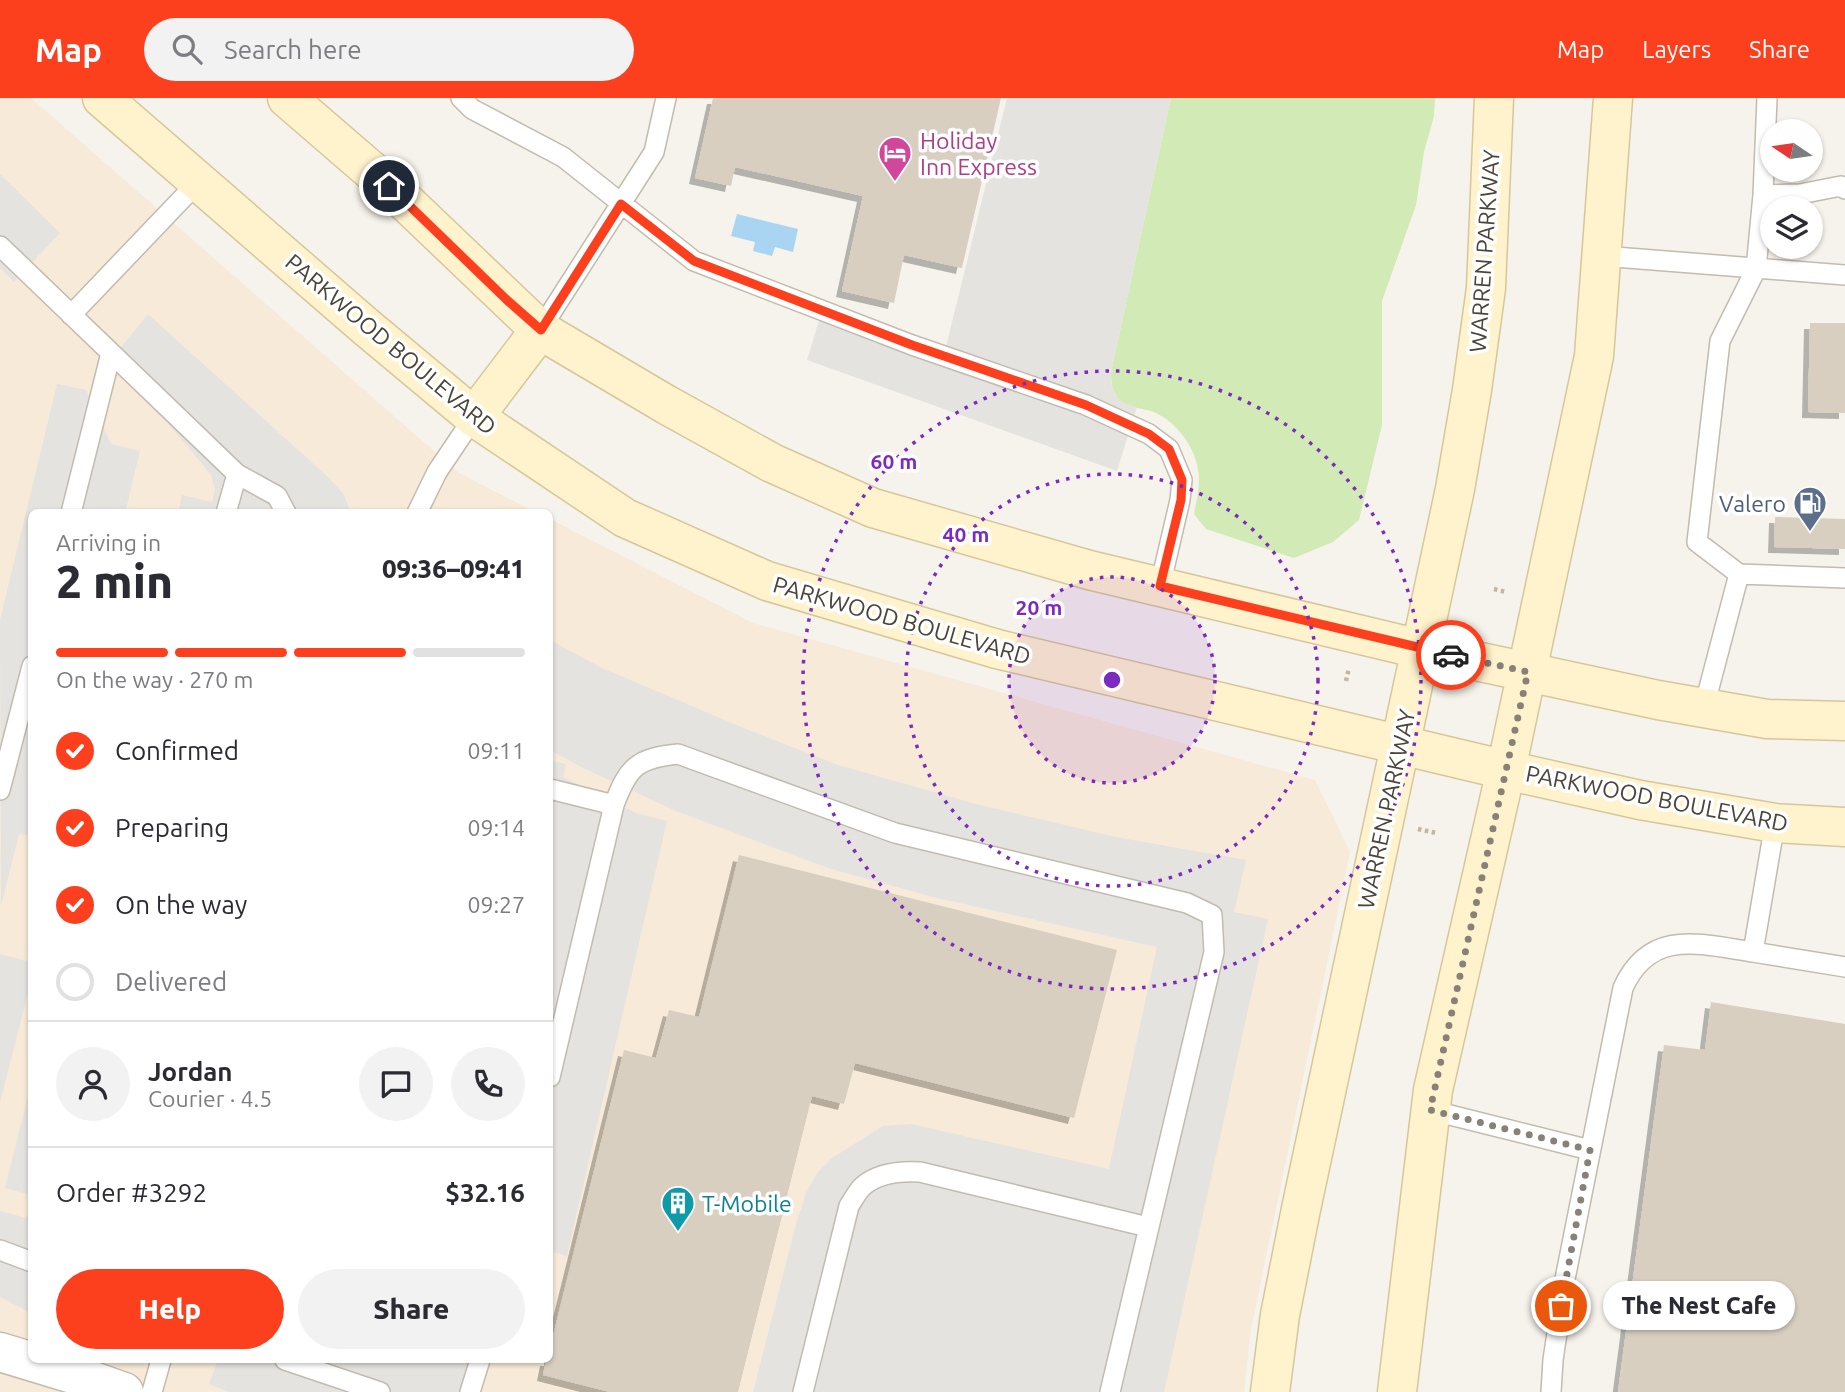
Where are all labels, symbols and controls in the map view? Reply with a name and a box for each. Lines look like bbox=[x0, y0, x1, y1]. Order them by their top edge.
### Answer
search box bbox=[144, 18, 634, 81]
icon: search bbox=[168, 30, 206, 68]
text: Map bbox=[35, 31, 102, 68]
text: Search here bbox=[224, 35, 362, 64]
text: Map bbox=[1557, 36, 1604, 63]
text: Layers bbox=[1642, 36, 1711, 63]
text: Share bbox=[1749, 36, 1810, 63]
north arrow bbox=[1760, 119, 1824, 182]
map controls bbox=[1760, 119, 1823, 259]
place label: Holiday Inn Express bbox=[920, 128, 1037, 179]
hotel icon: Holiday Inn Express bbox=[876, 134, 914, 183]
street label: WARREN PARKWAY bbox=[1464, 148, 1504, 353]
pin bbox=[359, 156, 419, 216]
icon: home bbox=[370, 167, 408, 205]
button: layers bbox=[1760, 196, 1823, 259]
street label: PARKWOOD BOULEVARD bbox=[281, 249, 501, 439]
text: 60 m bbox=[871, 449, 917, 473]
fuel station icon: Valero bbox=[1791, 484, 1829, 533]
place label: Valero bbox=[1719, 491, 1786, 516]
text: 40 m bbox=[943, 522, 989, 546]
text: Arriving in bbox=[56, 530, 161, 555]
text: 09:36–09:41 bbox=[382, 554, 525, 583]
text: 2 min bbox=[56, 555, 173, 607]
street label: PARKWOOD BOULEVARD bbox=[770, 571, 1034, 669]
text: 20 m bbox=[1016, 595, 1062, 619]
courier bbox=[1416, 620, 1486, 690]
icon: car bbox=[1432, 636, 1470, 674]
text: On the way · 270 m bbox=[56, 667, 253, 692]
centre of rings bbox=[1100, 668, 1124, 692]
street label: WARREN PARKWAY bbox=[1353, 706, 1419, 911]
icon: check bbox=[56, 732, 94, 770]
text: Confirmed bbox=[115, 736, 239, 765]
text: 09:11 bbox=[467, 738, 525, 763]
street label: PARKWOOD BOULEVARD bbox=[1524, 760, 1790, 836]
icon: check bbox=[56, 809, 94, 847]
text: Preparing bbox=[115, 813, 229, 842]
text: 09:14 bbox=[467, 815, 525, 840]
icon: check bbox=[56, 886, 94, 924]
text: On the way bbox=[115, 890, 247, 919]
text: 09:27 bbox=[467, 892, 525, 917]
text: Delivered bbox=[115, 967, 227, 996]
button: person bbox=[56, 1047, 130, 1121]
button: chat bbox=[359, 1047, 433, 1121]
button: phone bbox=[451, 1047, 525, 1121]
text: Jordan bbox=[148, 1057, 233, 1086]
text: Courier · 4.5 bbox=[148, 1086, 272, 1111]
text: Order #3292 bbox=[56, 1178, 207, 1207]
text: $32.16 bbox=[445, 1178, 525, 1207]
building icon: T-Mobile bbox=[659, 1184, 697, 1233]
place label: T-Mobile bbox=[702, 1191, 792, 1216]
button: Help bbox=[56, 1269, 284, 1349]
button: Share bbox=[298, 1269, 525, 1349]
pin bbox=[1531, 1276, 1591, 1336]
callout: The Nest Cafe bbox=[1603, 1282, 1796, 1330]
icon: bag bbox=[1542, 1287, 1580, 1325]
text: The Nest Cafe bbox=[1621, 1293, 1777, 1318]

